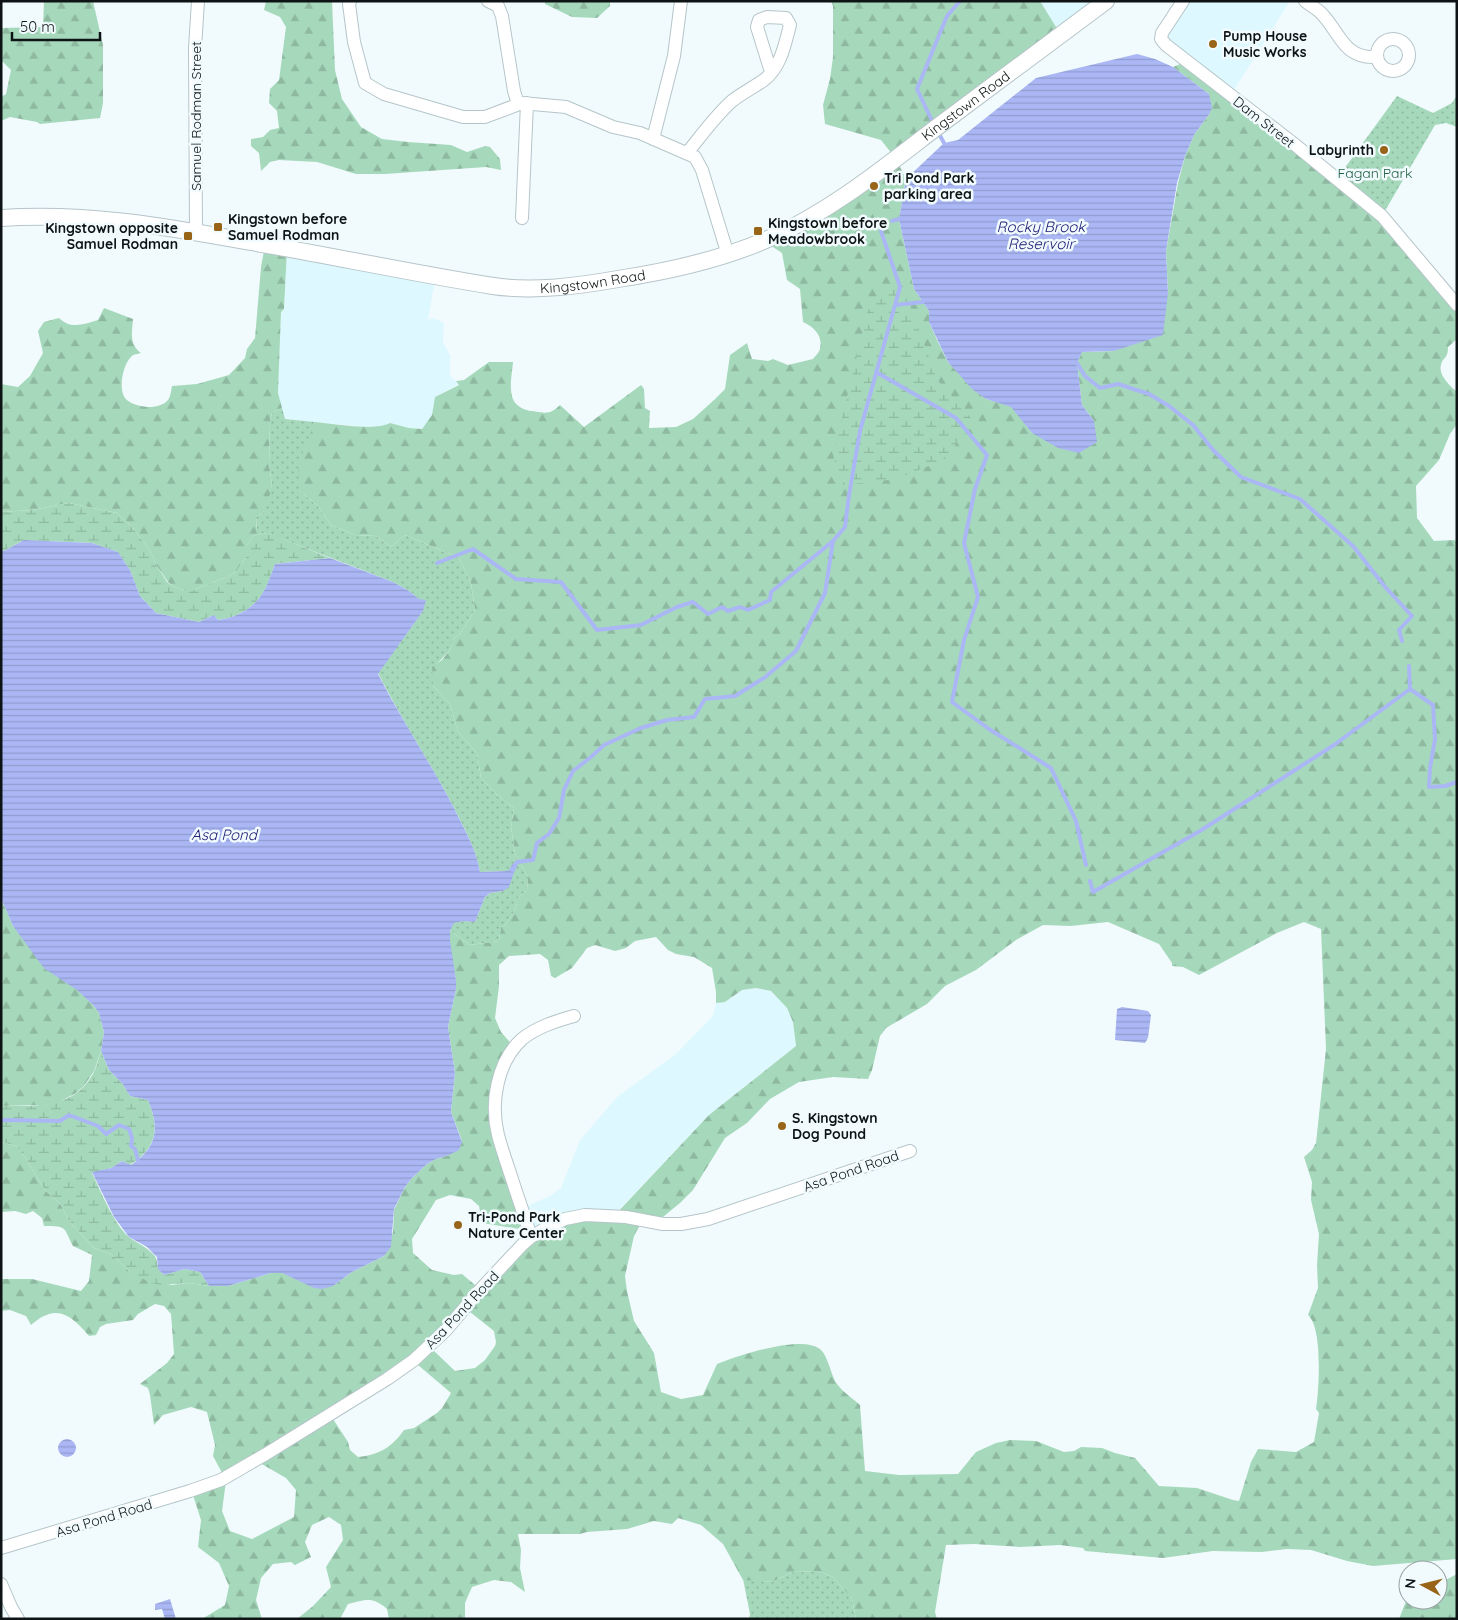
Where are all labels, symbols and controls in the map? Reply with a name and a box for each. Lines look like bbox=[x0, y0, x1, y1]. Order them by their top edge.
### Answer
scale bar bbox=[12, 10, 100, 42]
text: 50 m bbox=[20, 17, 55, 36]
place label: Pump House Music Works bbox=[1223, 27, 1307, 61]
marker: Pump House Music Works bbox=[1207, 38, 1219, 50]
street label: Samuel Rodman Street bbox=[187, 41, 205, 191]
street label: Kingstown Road bbox=[918, 67, 1013, 145]
street label: Dam Street bbox=[1230, 92, 1299, 152]
place label: Labyrinth bbox=[1309, 141, 1374, 159]
marker: Labyrinth bbox=[1378, 144, 1390, 156]
park label: Fagan Park bbox=[1338, 164, 1412, 182]
place label: Tri Pond Park parking area bbox=[884, 169, 975, 203]
marker: Tri Pond Park parking area bbox=[868, 180, 880, 192]
place label: Kingstown before Samuel Rodman bbox=[228, 210, 347, 244]
place label: Kingstown before Meadowbrook bbox=[768, 214, 887, 248]
water label: Rocky Brook Reservoir bbox=[997, 217, 1087, 253]
place label: Kingstown opposite Samuel Rodman bbox=[45, 219, 178, 253]
marker: Kingstown before Samuel Rodman bbox=[212, 221, 224, 233]
marker: Kingstown before Meadowbrook bbox=[752, 225, 764, 237]
marker: Kingstown opposite Samuel Rodman bbox=[182, 230, 194, 242]
street label: Kingstown Road bbox=[540, 266, 647, 297]
water label: Asa Pond bbox=[191, 825, 259, 844]
place label: S. Kingstown Dog Pound bbox=[792, 1109, 878, 1143]
marker: S. Kingstown Dog Pound bbox=[776, 1120, 788, 1132]
street label: Asa Pond Road bbox=[801, 1146, 901, 1196]
place label: Tri-Pond Park Nature Center bbox=[468, 1208, 564, 1242]
marker: Tri-Pond Park Nature Center bbox=[452, 1219, 464, 1231]
street label: Asa Pond Road bbox=[421, 1267, 503, 1353]
street label: Asa Pond Road bbox=[54, 1495, 154, 1541]
north arrow bbox=[1398, 1560, 1448, 1610]
text: N bbox=[1401, 1577, 1420, 1590]

